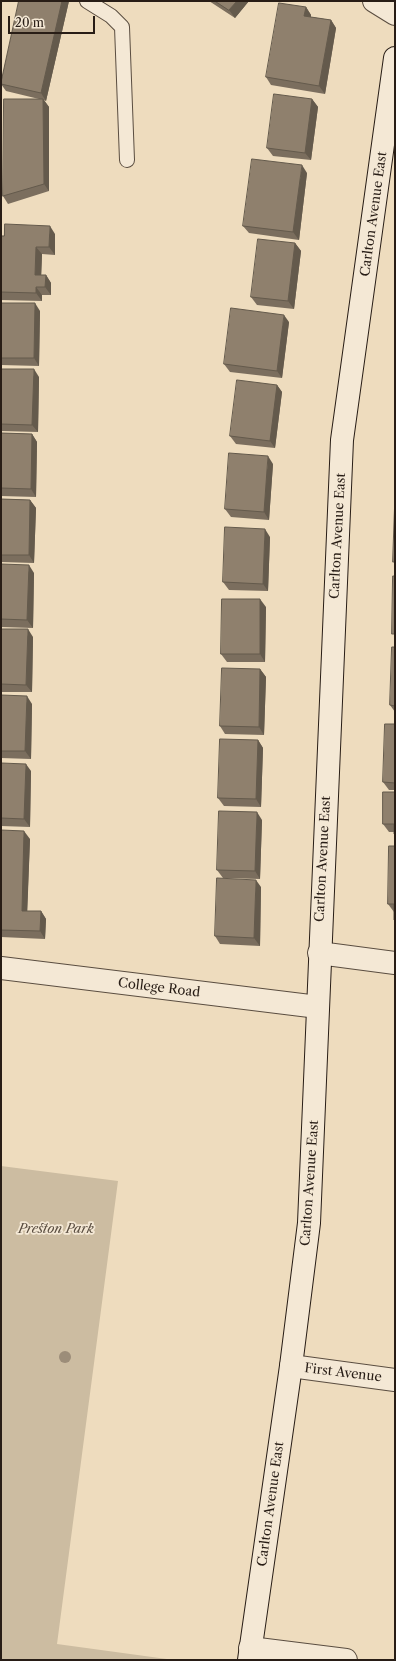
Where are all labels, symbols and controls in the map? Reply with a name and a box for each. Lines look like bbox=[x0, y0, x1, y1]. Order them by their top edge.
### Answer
scale bar bbox=[10, 8, 97, 34]
text: 20 m bbox=[15, 15, 44, 30]
street label: Carlton Avenue East bbox=[358, 151, 390, 277]
street label: Carlton Avenue East bbox=[327, 473, 349, 599]
street label: Carlton Avenue East bbox=[312, 796, 334, 922]
street label: College Road bbox=[117, 975, 201, 1001]
street label: Carlton Avenue East bbox=[298, 1120, 322, 1246]
park label: Preston Park bbox=[18, 1221, 94, 1237]
street label: First Avenue bbox=[303, 1361, 383, 1385]
street label: Carlton Avenue East bbox=[255, 1441, 287, 1567]

